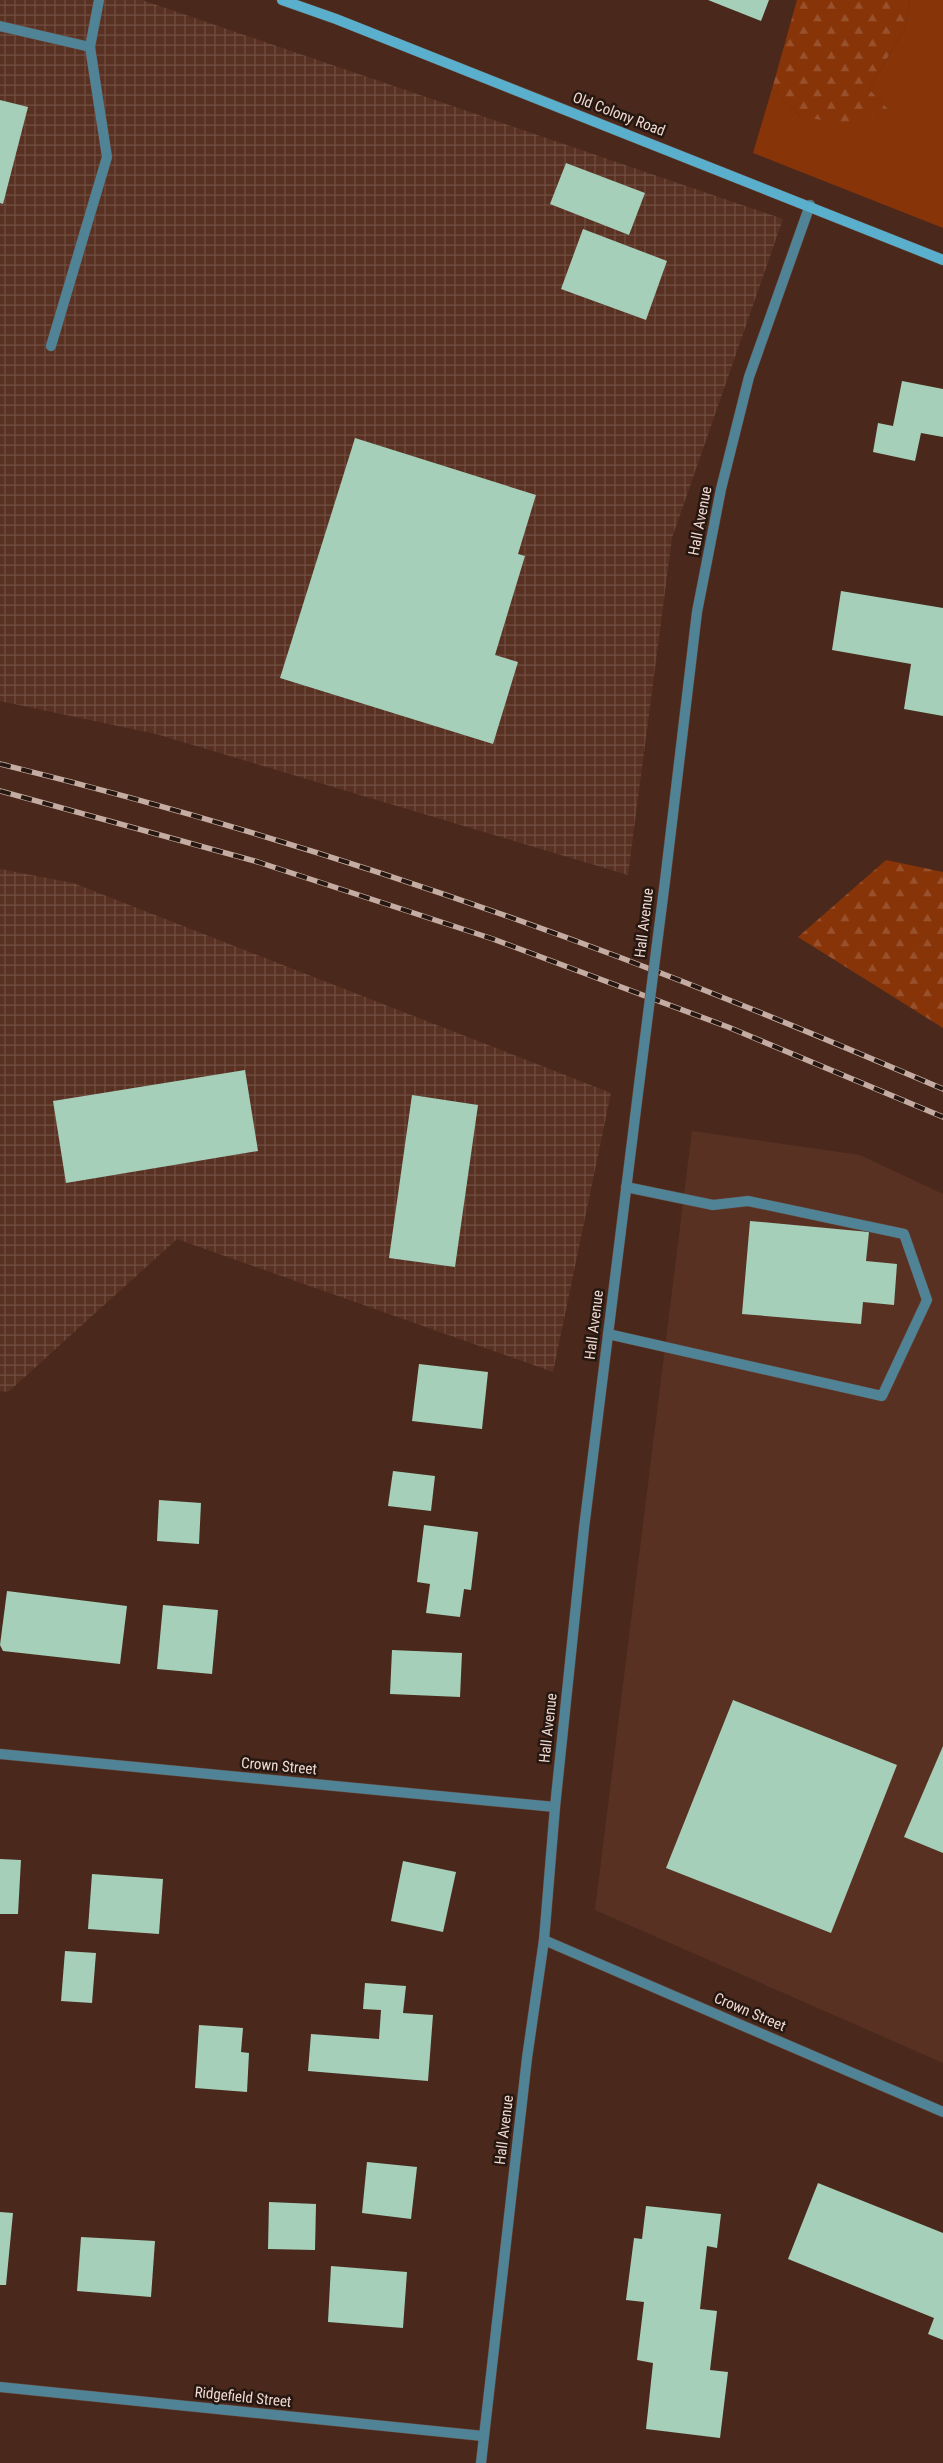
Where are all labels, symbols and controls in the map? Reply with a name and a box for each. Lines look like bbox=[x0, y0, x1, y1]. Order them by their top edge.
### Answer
street label: Old Colony Road bbox=[570, 88, 668, 140]
street label: Hall Avenue bbox=[684, 485, 716, 557]
street label: Hall Avenue bbox=[631, 887, 657, 959]
street label: Hall Avenue bbox=[581, 1289, 607, 1361]
street label: Hall Avenue bbox=[535, 1692, 561, 1764]
street label: Crown Street bbox=[240, 1754, 318, 1778]
street label: Crown Street bbox=[711, 1989, 789, 2035]
street label: Hall Avenue bbox=[491, 2094, 517, 2166]
street label: Ridgefield Street bbox=[194, 2383, 292, 2411]

